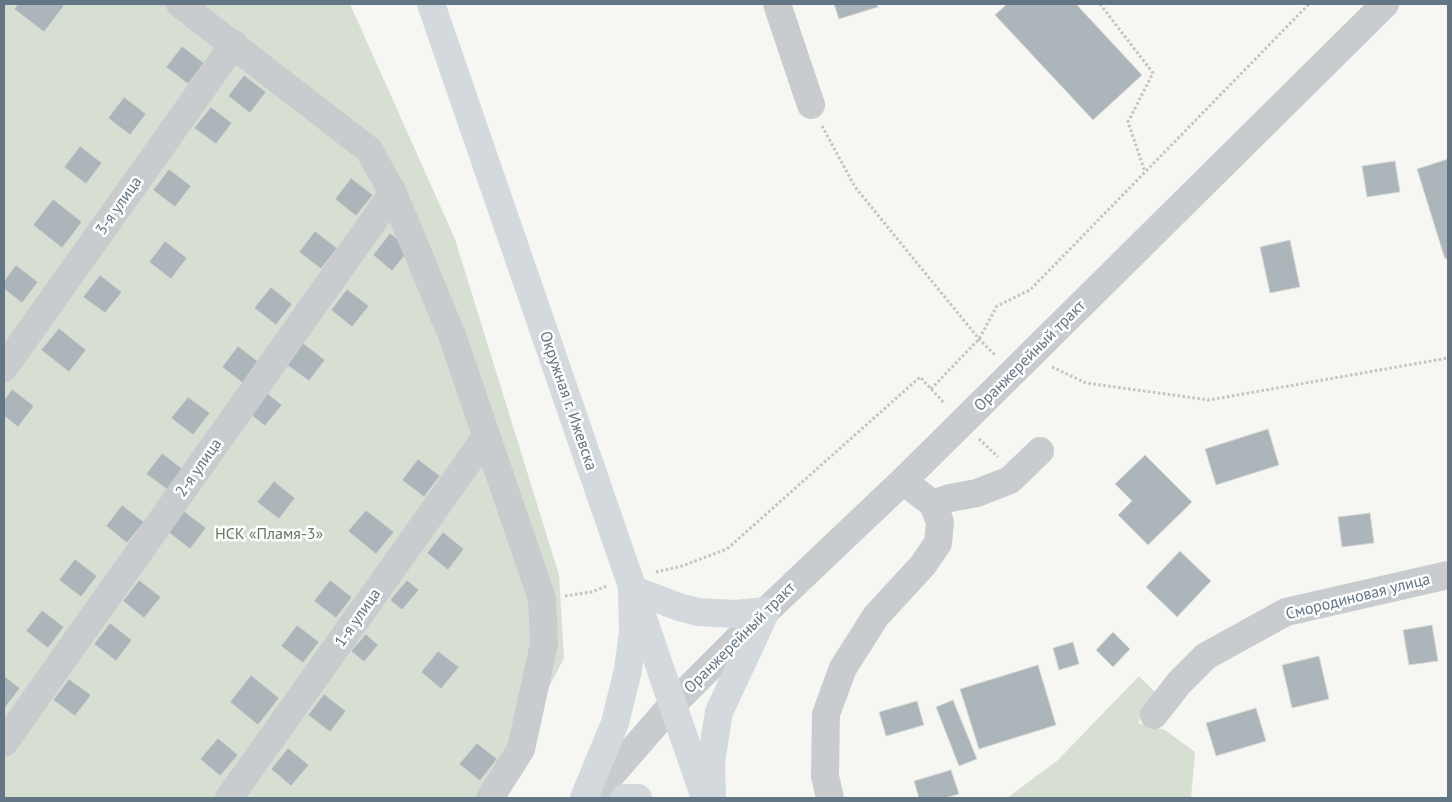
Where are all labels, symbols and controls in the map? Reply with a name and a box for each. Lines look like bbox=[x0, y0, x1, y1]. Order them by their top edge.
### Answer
street label: 3-я улица bbox=[92, 173, 146, 239]
street label: Оранжерейный тракт bbox=[970, 296, 1090, 416]
street label: Окружная г. Ижевска bbox=[535, 329, 601, 473]
street label: 2-я улица bbox=[172, 435, 226, 501]
park label: НСК «Пламя-3» bbox=[215, 524, 323, 544]
street label: Смородиновая улица bbox=[1284, 570, 1432, 624]
street label: Оранжерейный тракт bbox=[680, 578, 800, 698]
street label: 1-я улица bbox=[331, 585, 385, 651]

